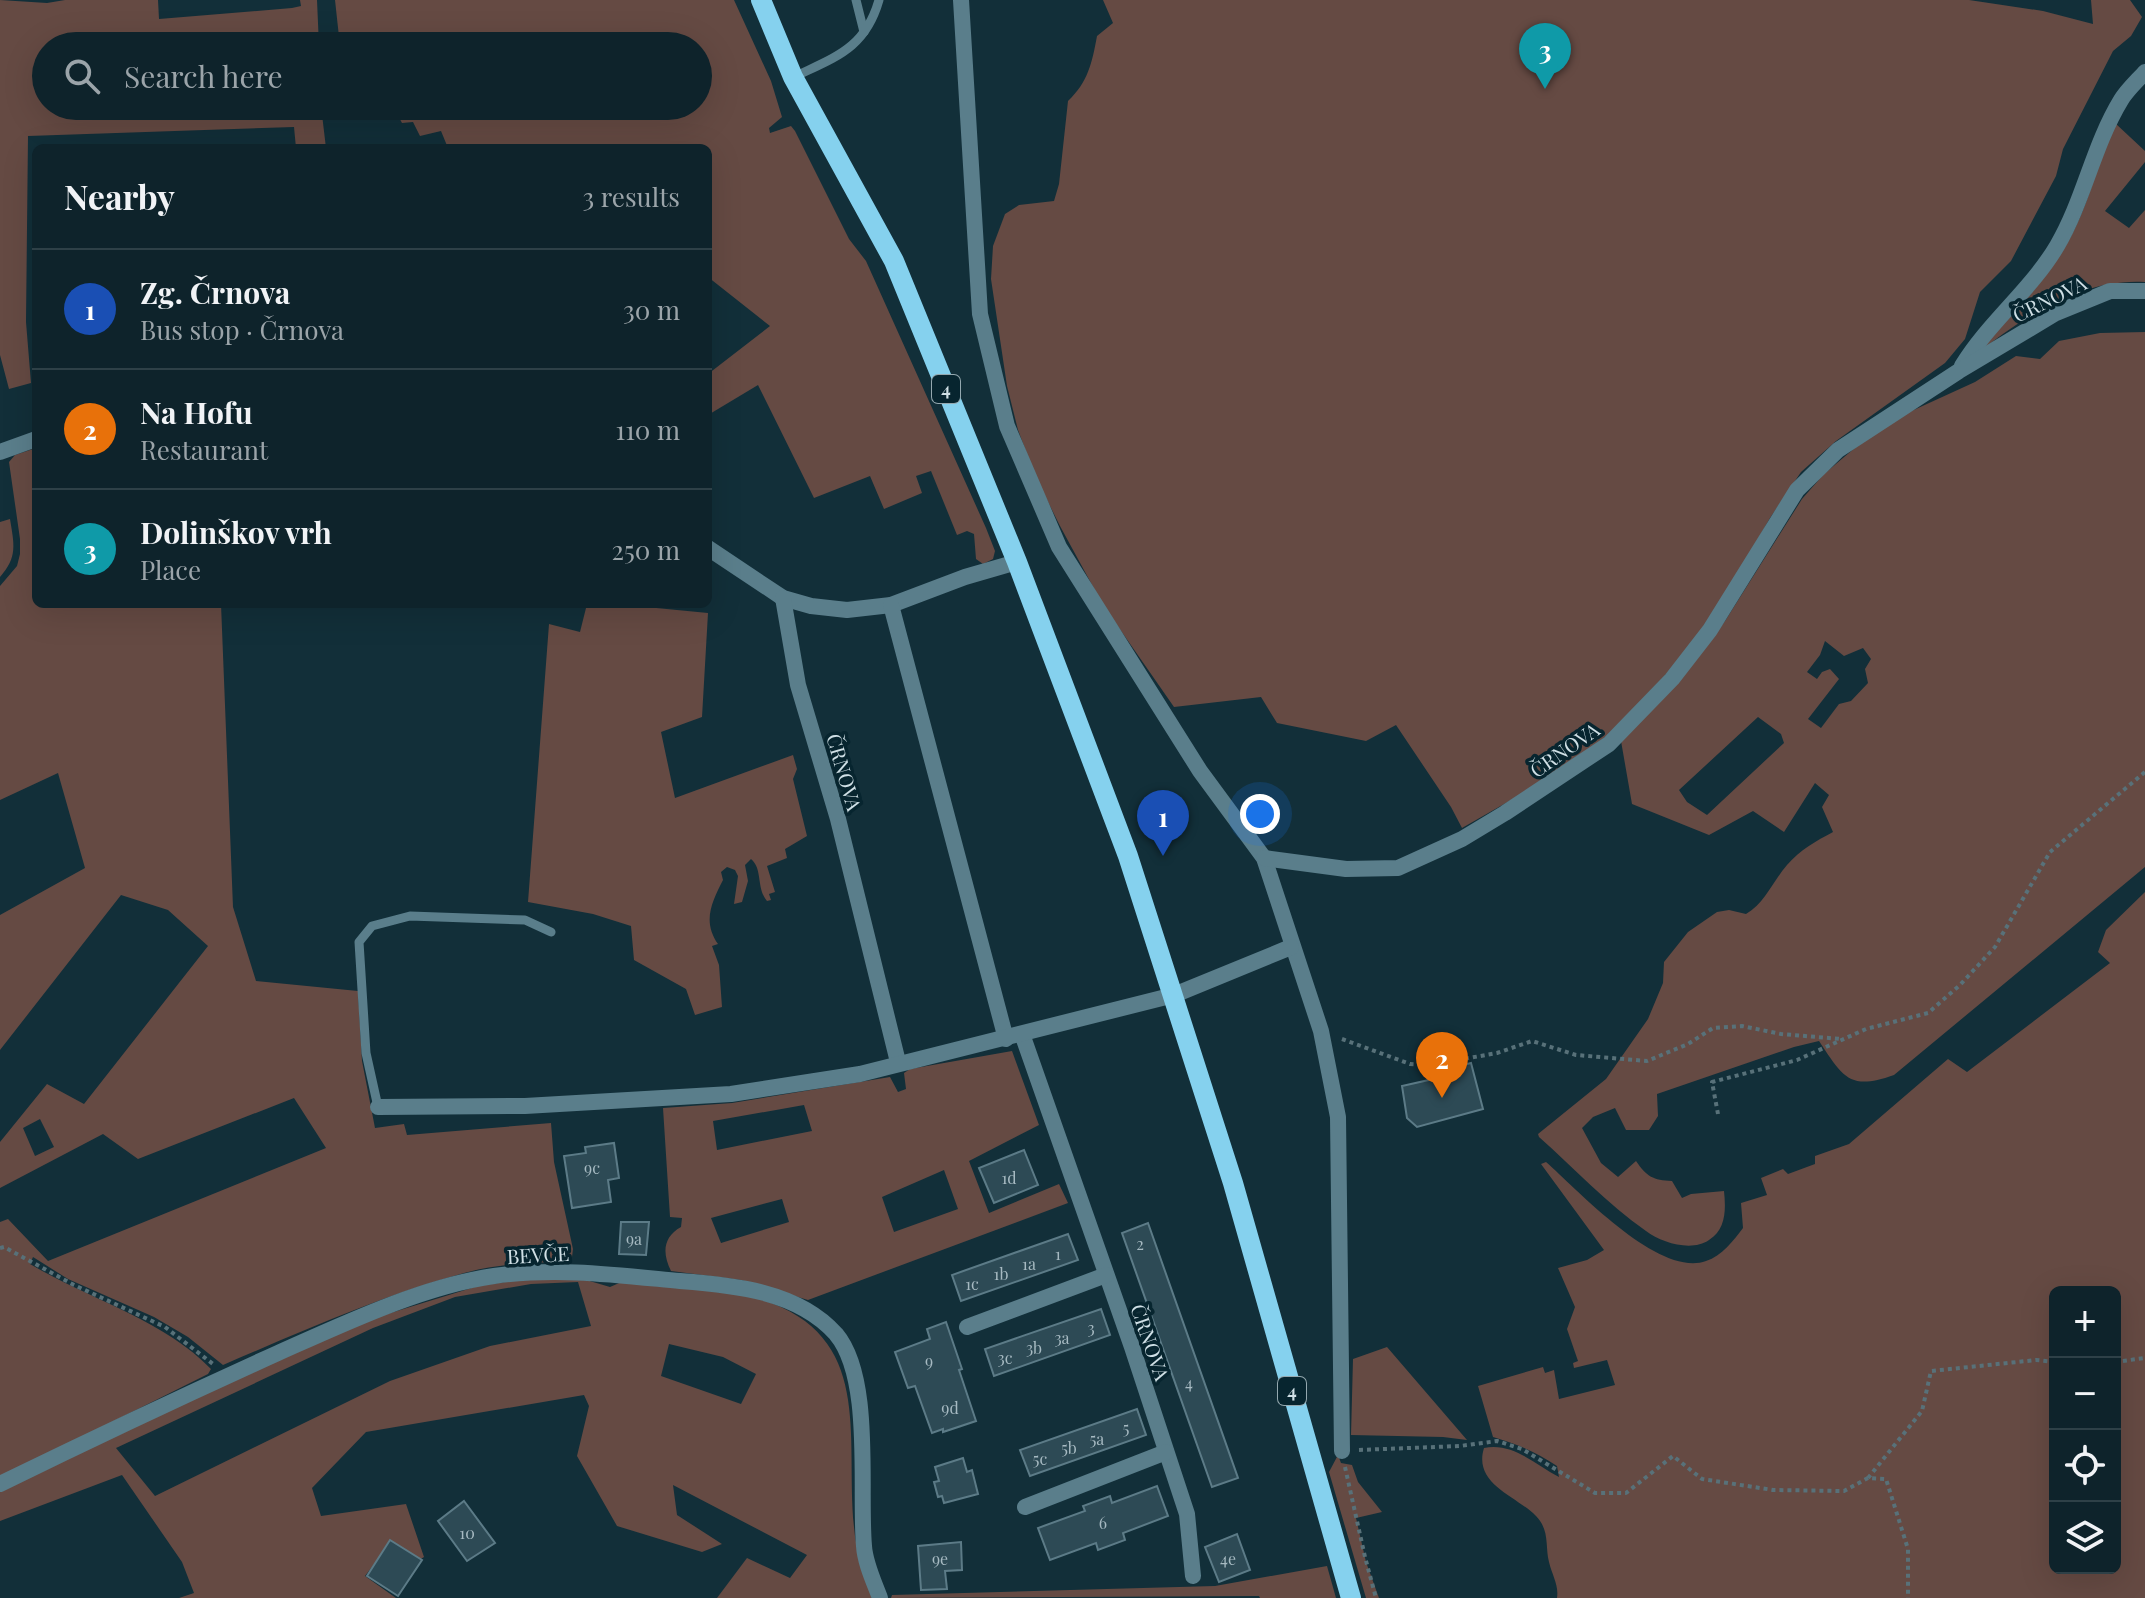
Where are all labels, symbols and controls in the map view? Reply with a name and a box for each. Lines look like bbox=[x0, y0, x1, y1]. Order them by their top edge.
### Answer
pin: 3 bbox=[1519, 23, 1571, 89]
search box bbox=[32, 32, 712, 120]
icon: search bbox=[60, 54, 104, 98]
text: Search here bbox=[124, 56, 283, 96]
text: Nearby bbox=[64, 173, 175, 219]
text: 3 results bbox=[583, 179, 680, 214]
street label: ČRNOVA bbox=[2008, 268, 2091, 327]
text: Zg. Črnova bbox=[140, 272, 290, 312]
text: 1 bbox=[85, 292, 95, 327]
text: 30 m bbox=[623, 292, 680, 327]
text: Bus stop · Črnova bbox=[140, 312, 344, 347]
road number: 4 bbox=[932, 375, 960, 403]
text: Na Hofu bbox=[140, 392, 253, 432]
text: 2 bbox=[83, 412, 97, 447]
text: 110 m bbox=[616, 412, 680, 447]
text: Restaurant bbox=[140, 432, 268, 467]
text: Dolinškov vrh bbox=[140, 512, 332, 552]
text: 3 bbox=[84, 532, 96, 567]
text: 250 m bbox=[612, 532, 680, 567]
text: Place bbox=[140, 552, 201, 587]
street label: ČRNOVA bbox=[1524, 715, 1604, 783]
street label: ČRNOVA bbox=[821, 730, 869, 814]
pin: 1 bbox=[1137, 790, 1189, 856]
your location bbox=[1240, 794, 1280, 834]
pin: 2 bbox=[1416, 1032, 1468, 1098]
house number: 9c bbox=[584, 1157, 600, 1178]
house number: 1d bbox=[1001, 1167, 1017, 1188]
house number: 9a bbox=[626, 1228, 642, 1249]
house number: 2 bbox=[1136, 1233, 1144, 1254]
street label: BEVČE bbox=[506, 1239, 570, 1269]
house number: 1 bbox=[1055, 1243, 1061, 1264]
house number: 1a bbox=[1022, 1253, 1036, 1274]
house number: 1b bbox=[994, 1263, 1008, 1284]
house number: 1c bbox=[965, 1273, 979, 1294]
map controls bbox=[2049, 1286, 2121, 1574]
button: + bbox=[2049, 1286, 2121, 1358]
street label: ČRNOVA bbox=[1125, 1300, 1177, 1384]
house number: 3 bbox=[1087, 1317, 1095, 1338]
house number: 3a bbox=[1054, 1327, 1070, 1348]
house number: 3b bbox=[1026, 1337, 1042, 1358]
house number: 3c bbox=[998, 1347, 1013, 1368]
house number: 9 bbox=[925, 1350, 933, 1371]
button: − bbox=[2049, 1358, 2121, 1430]
house number: 4 bbox=[1185, 1372, 1193, 1393]
road number: 4 bbox=[1278, 1377, 1306, 1405]
house number: 9d bbox=[941, 1397, 959, 1418]
house number: 5 bbox=[1123, 1417, 1129, 1438]
house number: 5a bbox=[1090, 1428, 1104, 1449]
button: locate bbox=[2049, 1430, 2121, 1502]
house number: 5b bbox=[1061, 1437, 1077, 1458]
house number: 5c bbox=[1033, 1448, 1047, 1469]
button: layers bbox=[2049, 1502, 2121, 1574]
house number: 6 bbox=[1099, 1512, 1107, 1533]
house number: 10 bbox=[459, 1522, 475, 1543]
house number: 9e bbox=[932, 1548, 948, 1569]
house number: 4e bbox=[1220, 1548, 1236, 1569]

